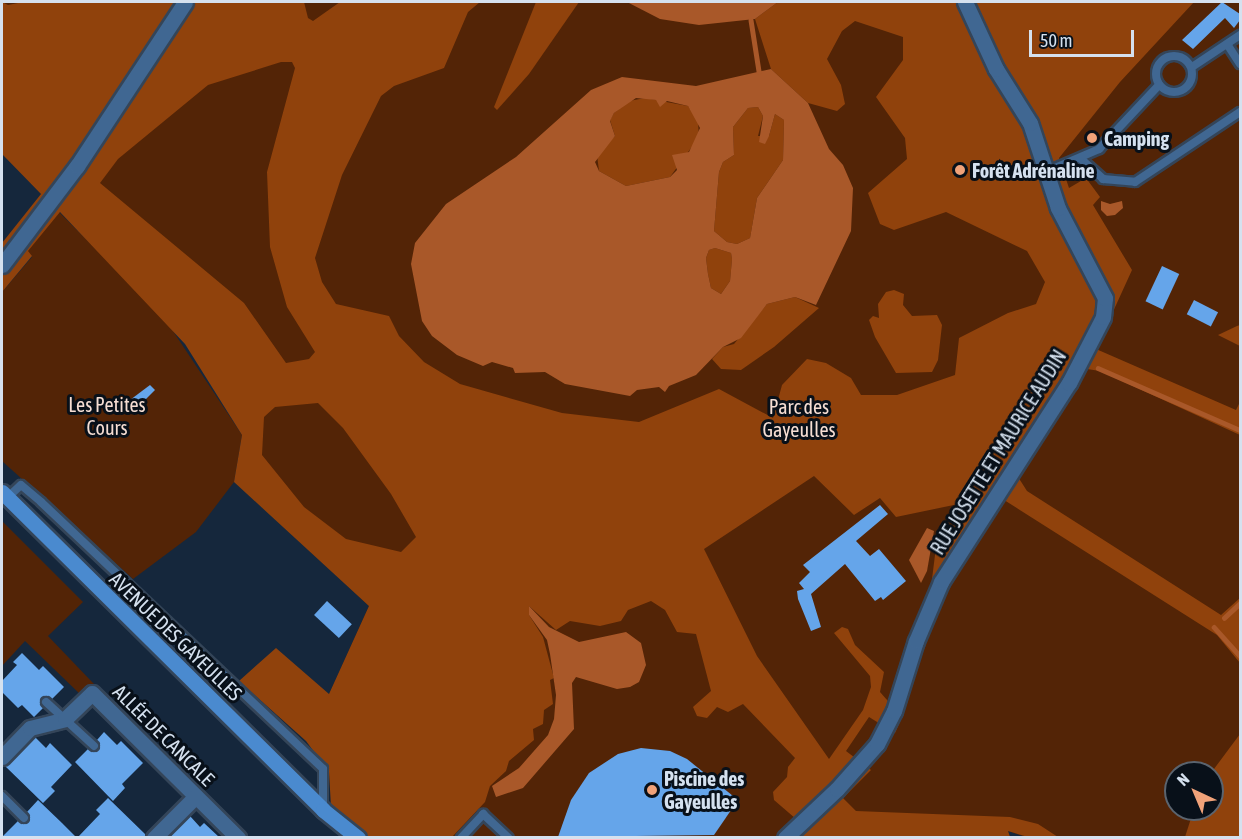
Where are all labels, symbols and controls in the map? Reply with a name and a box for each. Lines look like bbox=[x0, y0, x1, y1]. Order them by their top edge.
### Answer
scale bar bbox=[1032, 18, 1137, 56]
text: 50 m bbox=[1040, 30, 1072, 51]
place label: Camping bbox=[1104, 126, 1169, 150]
marker: Camping bbox=[1085, 131, 1099, 145]
place label: Forêt Adrénaline bbox=[972, 158, 1094, 182]
marker: Forêt Adrénaline bbox=[953, 163, 967, 177]
street label: RUE JOSETTE ET MAURICE AUDIN bbox=[925, 345, 1071, 559]
park label: Les Petites Cours bbox=[68, 392, 146, 439]
park label: Parc des Gayeulles bbox=[762, 395, 836, 442]
street label: AVENUE DES GAYEULLES bbox=[105, 567, 247, 705]
street label: ALLÉE DE CANCALE bbox=[108, 679, 220, 791]
north arrow bbox=[1164, 761, 1224, 821]
place label: Piscine des Gayeulles bbox=[664, 766, 744, 813]
text: N bbox=[1173, 770, 1193, 789]
marker: Piscine des Gayeulles bbox=[645, 783, 659, 797]

